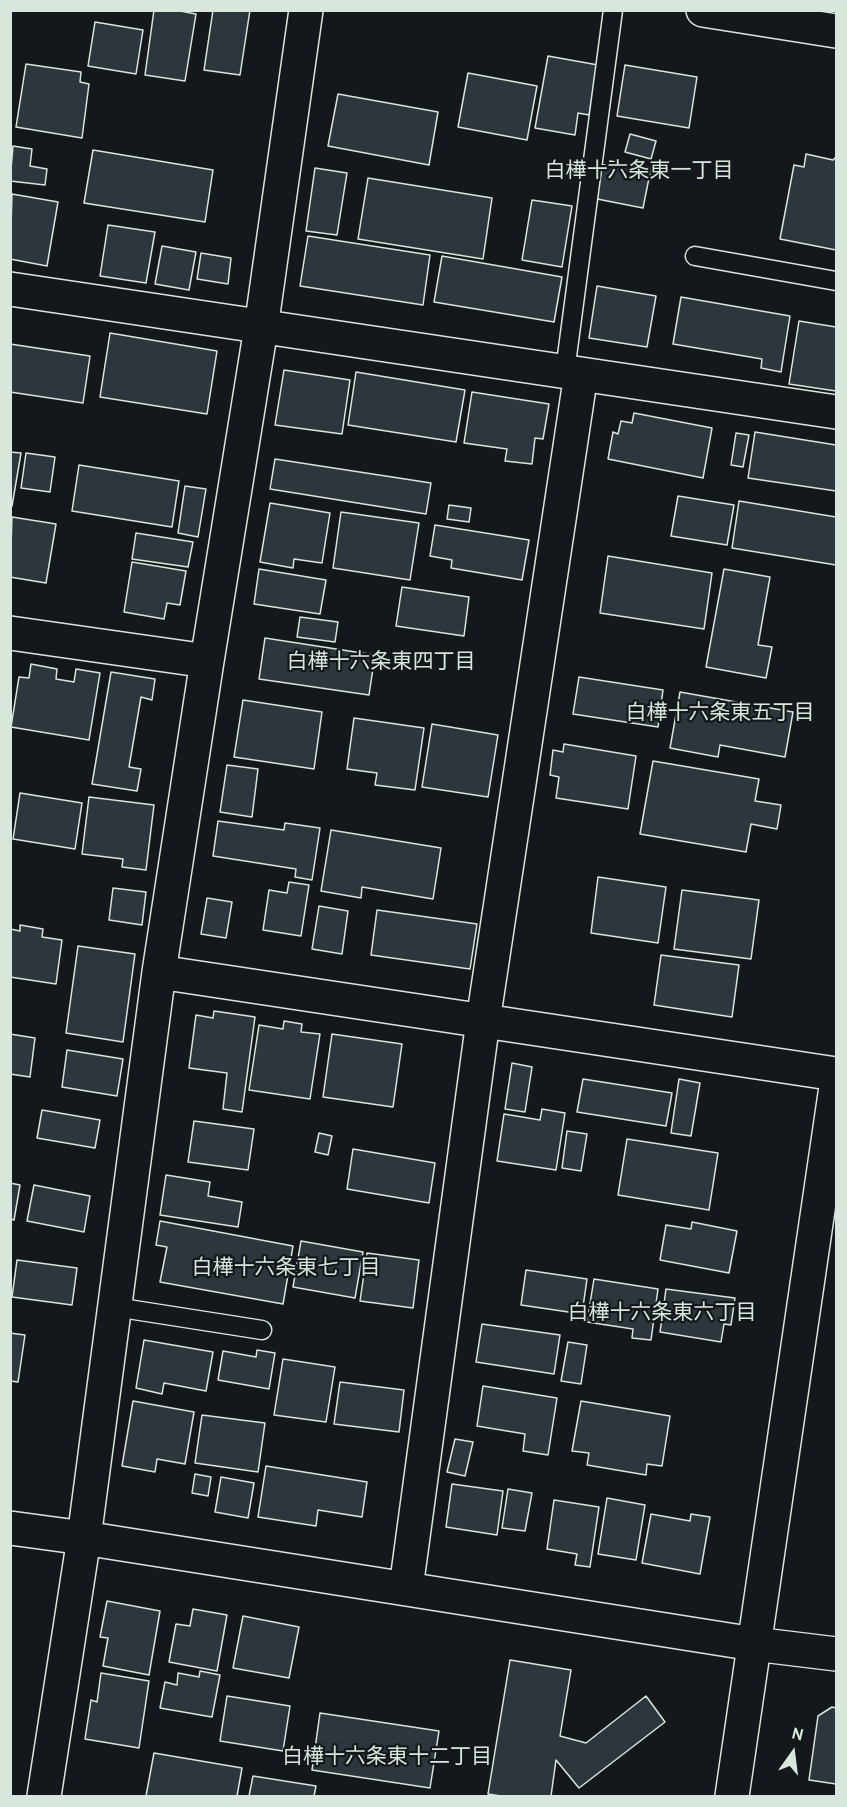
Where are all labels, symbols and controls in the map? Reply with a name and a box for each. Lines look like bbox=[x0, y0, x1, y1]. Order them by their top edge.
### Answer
district label: 白樺十六条東一丁目 bbox=[545, 160, 733, 186]
district label: 白樺十六条東四丁目 bbox=[287, 651, 475, 677]
district label: 白樺十六条東五丁目 bbox=[626, 702, 814, 728]
district label: 白樺十六条東七丁目 bbox=[192, 1257, 380, 1283]
district label: 白樺十六条東六丁目 bbox=[568, 1302, 756, 1328]
north arrow bbox=[763, 1723, 823, 1783]
text: N bbox=[789, 1724, 805, 1747]
district label: 白樺十六条東十二丁目 bbox=[282, 1746, 492, 1772]

